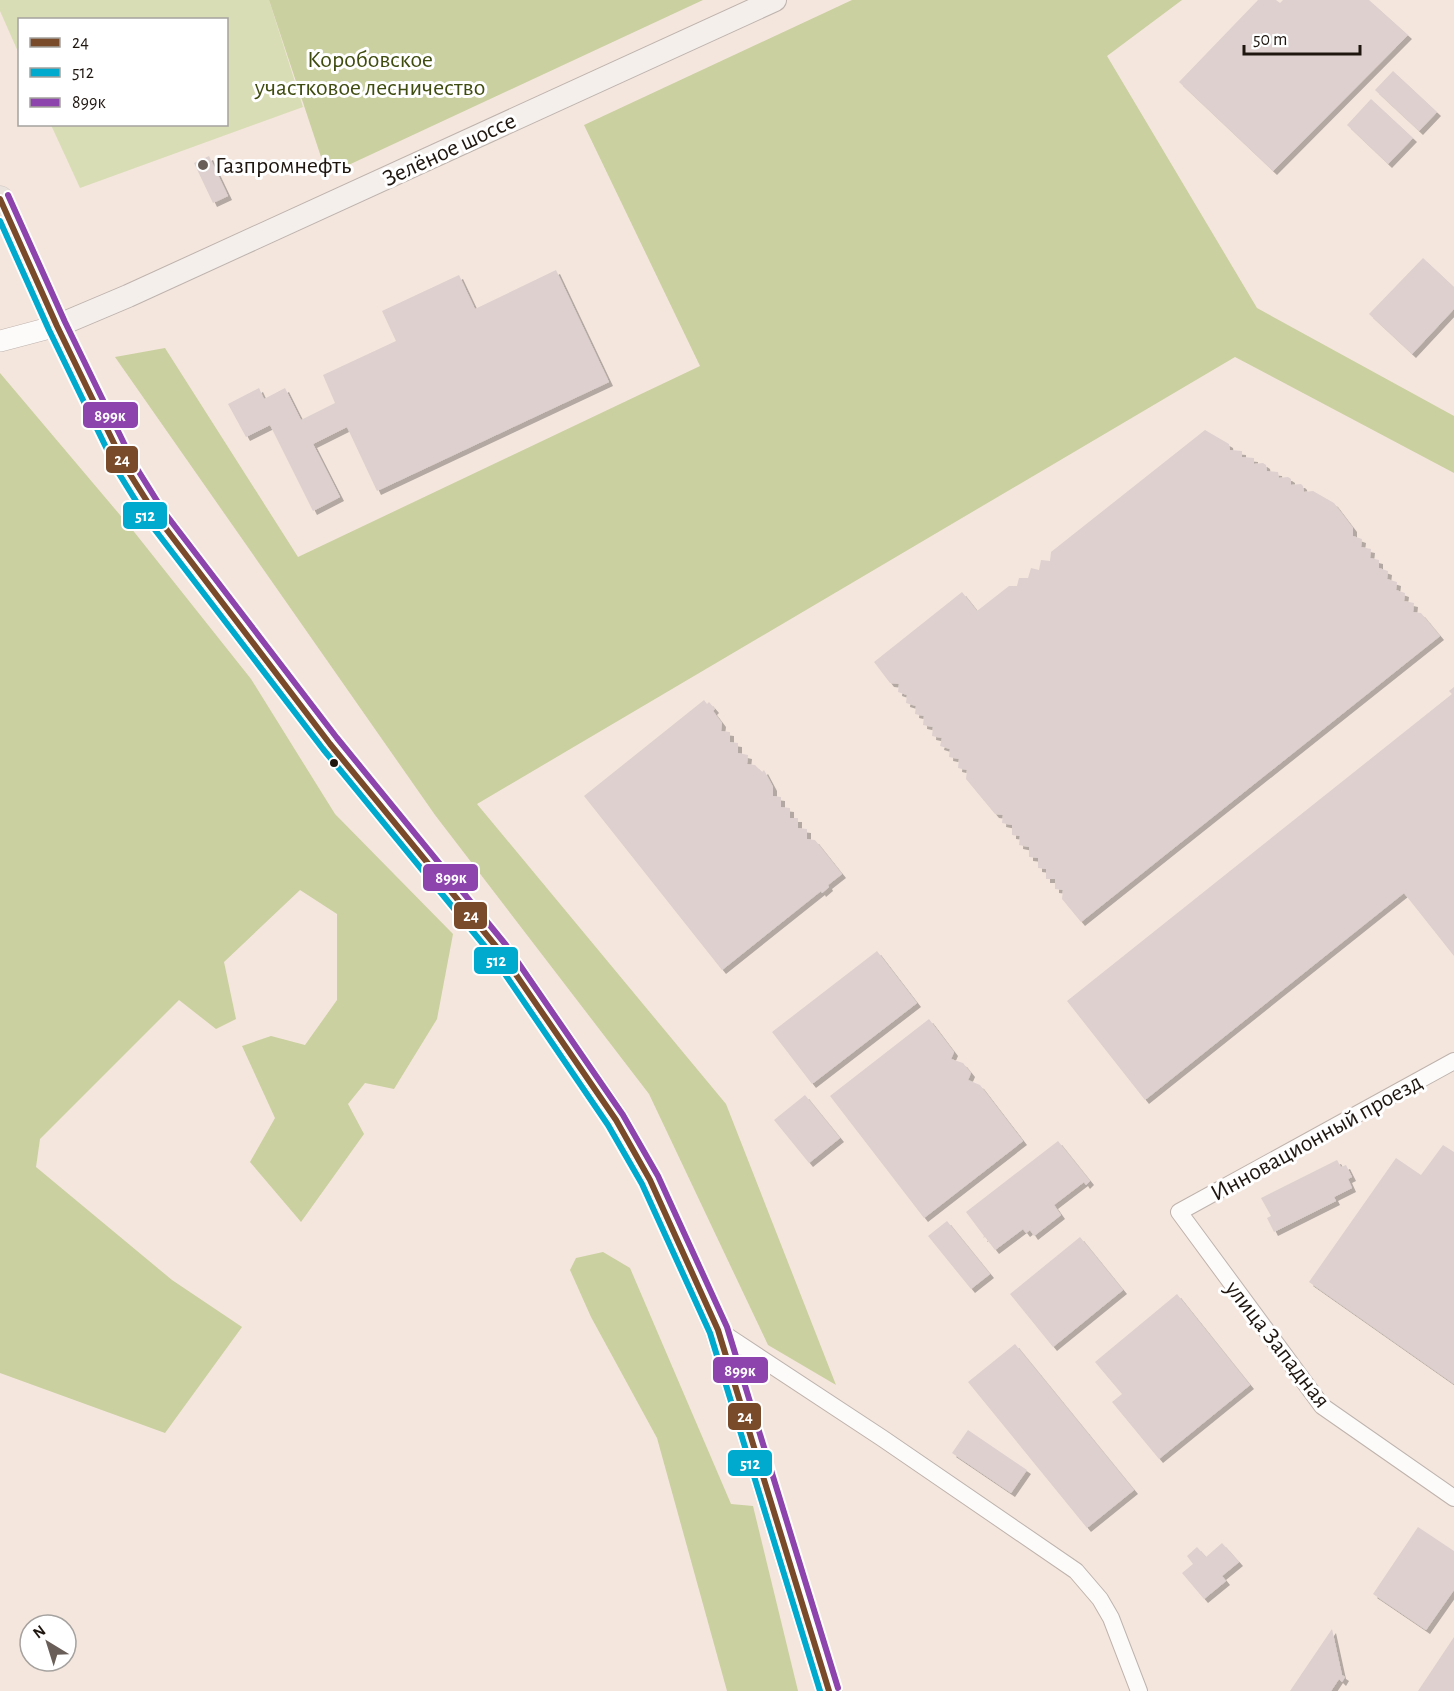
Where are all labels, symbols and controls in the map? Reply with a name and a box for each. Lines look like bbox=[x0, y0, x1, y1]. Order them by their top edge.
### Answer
legend bbox=[18, 18, 228, 126]
scale bar bbox=[1244, 18, 1360, 56]
text: 50 m bbox=[1253, 31, 1287, 49]
text: 24 bbox=[72, 34, 89, 52]
park label: Коробовское участковое лесничество bbox=[254, 48, 485, 100]
text: 512 bbox=[72, 64, 94, 82]
text: 899к bbox=[72, 94, 106, 112]
street label: Зелёное шоссе bbox=[379, 109, 520, 191]
place label: Газпромнефть bbox=[215, 154, 351, 178]
marker: Газпромнефть bbox=[196, 158, 210, 172]
line badge: 899к bbox=[82, 401, 139, 429]
text: 899к bbox=[94, 408, 126, 424]
line badge: 24 bbox=[105, 445, 139, 474]
text: 24 bbox=[114, 452, 130, 468]
line badge: 512 bbox=[122, 501, 168, 530]
text: 512 bbox=[135, 508, 156, 524]
unlabelled marker bbox=[328, 757, 340, 769]
line badge: 899к bbox=[422, 863, 479, 892]
text: 899к bbox=[435, 870, 467, 886]
line badge: 24 bbox=[453, 901, 488, 930]
text: 24 bbox=[463, 908, 479, 924]
line badge: 512 bbox=[473, 946, 519, 975]
text: 512 bbox=[486, 953, 507, 969]
street label: Инновационный проезд bbox=[1207, 1070, 1426, 1206]
street label: улица Западная bbox=[1220, 1276, 1334, 1413]
line badge: 899к bbox=[712, 1356, 769, 1384]
text: 899к bbox=[724, 1363, 756, 1379]
line badge: 24 bbox=[727, 1402, 762, 1431]
text: 24 bbox=[737, 1409, 753, 1425]
line badge: 512 bbox=[727, 1449, 773, 1477]
text: 512 bbox=[740, 1456, 761, 1472]
north arrow bbox=[18, 1613, 78, 1673]
text: N bbox=[30, 1622, 49, 1642]

